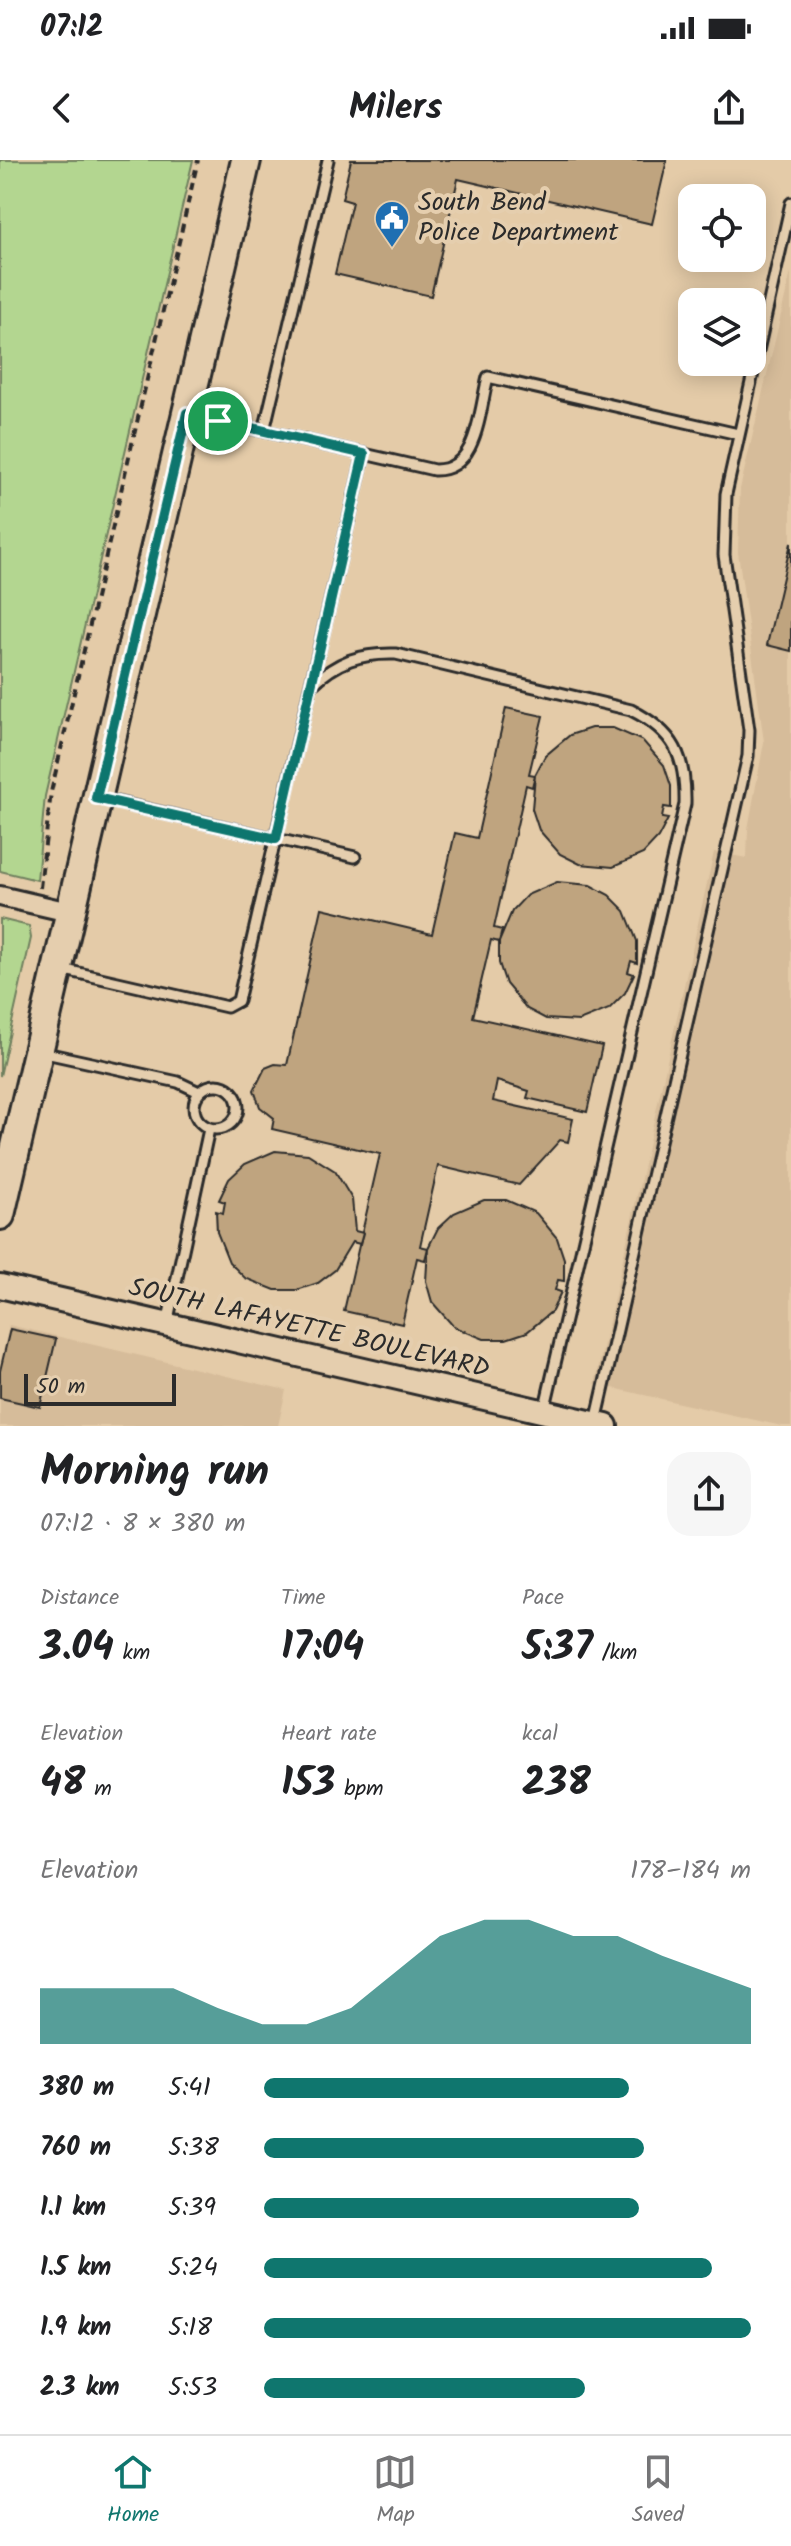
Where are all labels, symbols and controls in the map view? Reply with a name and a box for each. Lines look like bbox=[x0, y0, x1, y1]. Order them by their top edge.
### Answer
text: 07:12 bbox=[40, 4, 103, 52]
text: Milers bbox=[349, 80, 442, 137]
icon: back bbox=[40, 86, 84, 130]
icon: share bbox=[707, 86, 751, 130]
place label: South Bend Police Department bbox=[418, 182, 619, 254]
map controls bbox=[678, 184, 766, 376]
button: locate bbox=[678, 184, 766, 272]
public building icon: South Bend Police Department bbox=[373, 199, 411, 249]
button: layers bbox=[678, 288, 766, 376]
pin bbox=[184, 387, 252, 455]
icon: arrive bbox=[196, 399, 240, 443]
street label: SOUTH LAFAYETTE BOULEVARD bbox=[124, 1267, 494, 1391]
scale bar bbox=[24, 1370, 176, 1406]
text: 50 m bbox=[36, 1370, 85, 1405]
text: Morning run bbox=[40, 1438, 269, 1508]
button: share bbox=[667, 1452, 751, 1536]
text: 07:12 · 8 × 380 m bbox=[40, 1503, 245, 1545]
text: Distance bbox=[40, 1581, 119, 1616]
text: Time bbox=[281, 1581, 325, 1616]
text: Pace bbox=[522, 1581, 564, 1616]
text: 3.04 bbox=[40, 1616, 114, 1680]
text: 17:04 bbox=[281, 1616, 364, 1680]
text: 5:37 bbox=[522, 1616, 593, 1680]
text: km bbox=[114, 1636, 150, 1671]
text: /km bbox=[593, 1636, 637, 1671]
text: Elevation bbox=[40, 1717, 123, 1752]
text: Heart rate bbox=[281, 1717, 377, 1752]
text: kcal bbox=[522, 1717, 558, 1752]
text: 48 bbox=[40, 1752, 85, 1816]
text: 153 bbox=[281, 1752, 335, 1816]
text: 238 bbox=[522, 1752, 591, 1816]
text: m bbox=[85, 1772, 112, 1807]
text: bpm bbox=[335, 1772, 384, 1807]
text: Elevation bbox=[40, 1850, 138, 1892]
text: 178–184 m bbox=[630, 1850, 751, 1892]
text: 380 m bbox=[40, 2067, 114, 2109]
text: 5:41 bbox=[168, 2067, 211, 2109]
text: 760 m bbox=[40, 2127, 111, 2169]
text: 5:38 bbox=[168, 2127, 219, 2169]
text: 1.1 km bbox=[40, 2187, 106, 2229]
text: 5:39 bbox=[168, 2187, 216, 2229]
text: 1.5 km bbox=[40, 2247, 111, 2289]
text: 5:24 bbox=[168, 2247, 218, 2289]
text: 1.9 km bbox=[40, 2307, 111, 2349]
text: 5:18 bbox=[168, 2307, 212, 2349]
text: 2.3 km bbox=[40, 2367, 120, 2409]
text: 5:53 bbox=[168, 2367, 217, 2409]
tab: Home bbox=[107, 2450, 159, 2533]
tab: Map bbox=[373, 2450, 417, 2533]
tab: Saved bbox=[632, 2450, 684, 2533]

